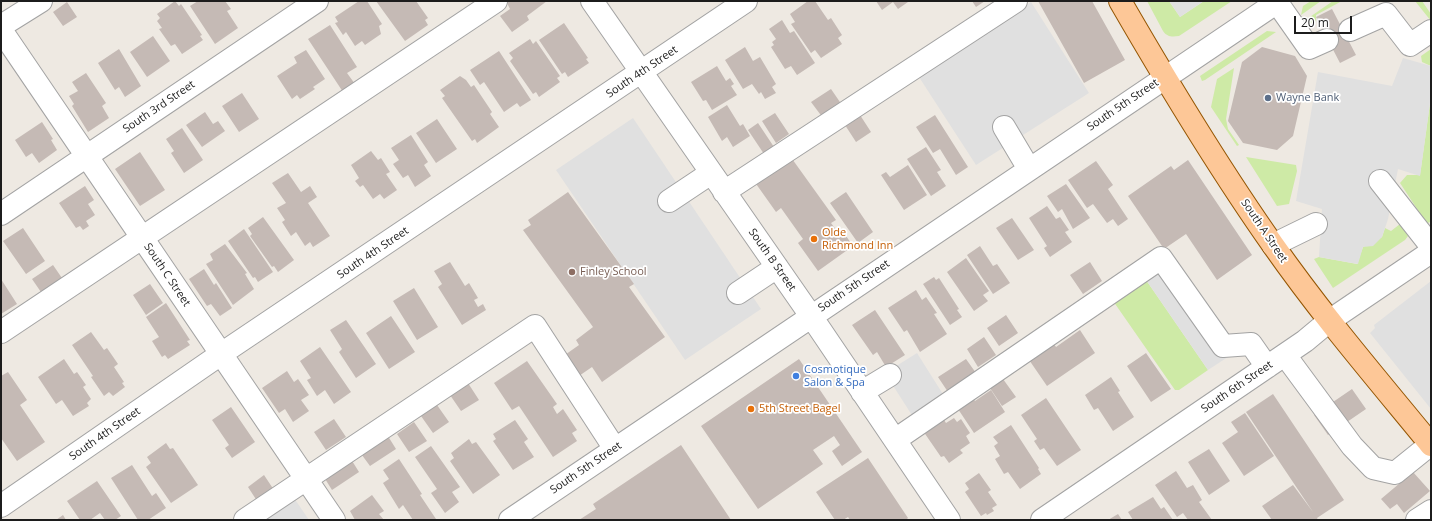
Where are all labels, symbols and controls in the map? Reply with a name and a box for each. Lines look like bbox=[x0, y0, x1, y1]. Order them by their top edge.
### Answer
scale bar bbox=[1296, 8, 1354, 34]
text: 20 m bbox=[1301, 14, 1329, 31]
street label: South 4th Street bbox=[604, 43, 680, 101]
street label: South 5th Street bbox=[1085, 76, 1161, 134]
street label: South 3rd Street bbox=[120, 78, 198, 136]
place label: Wayne Bank bbox=[1276, 91, 1339, 105]
marker: Wayne Bank bbox=[1263, 93, 1273, 103]
street label: South A Street bbox=[1238, 197, 1290, 265]
street label: South 4th Street bbox=[335, 224, 411, 282]
street label: South B Street bbox=[745, 226, 799, 294]
place label: Olde Richmond Inn bbox=[822, 226, 893, 252]
marker: Olde Richmond Inn bbox=[809, 234, 819, 244]
street label: South C Street bbox=[141, 241, 193, 309]
street label: South 5th Street bbox=[816, 257, 892, 315]
place label: Finley School bbox=[580, 265, 647, 279]
marker: Finley School bbox=[567, 267, 577, 277]
street label: South 6th Street bbox=[1199, 358, 1275, 416]
place label: Cosmotique Salon & Spa bbox=[804, 363, 866, 389]
marker: Cosmotique Salon & Spa bbox=[791, 371, 801, 381]
place label: 5th Street Bagel bbox=[759, 402, 841, 416]
marker: 5th Street Bagel bbox=[746, 404, 756, 414]
street label: South 4th Street bbox=[67, 405, 143, 463]
street label: South 5th Street bbox=[548, 439, 624, 497]

